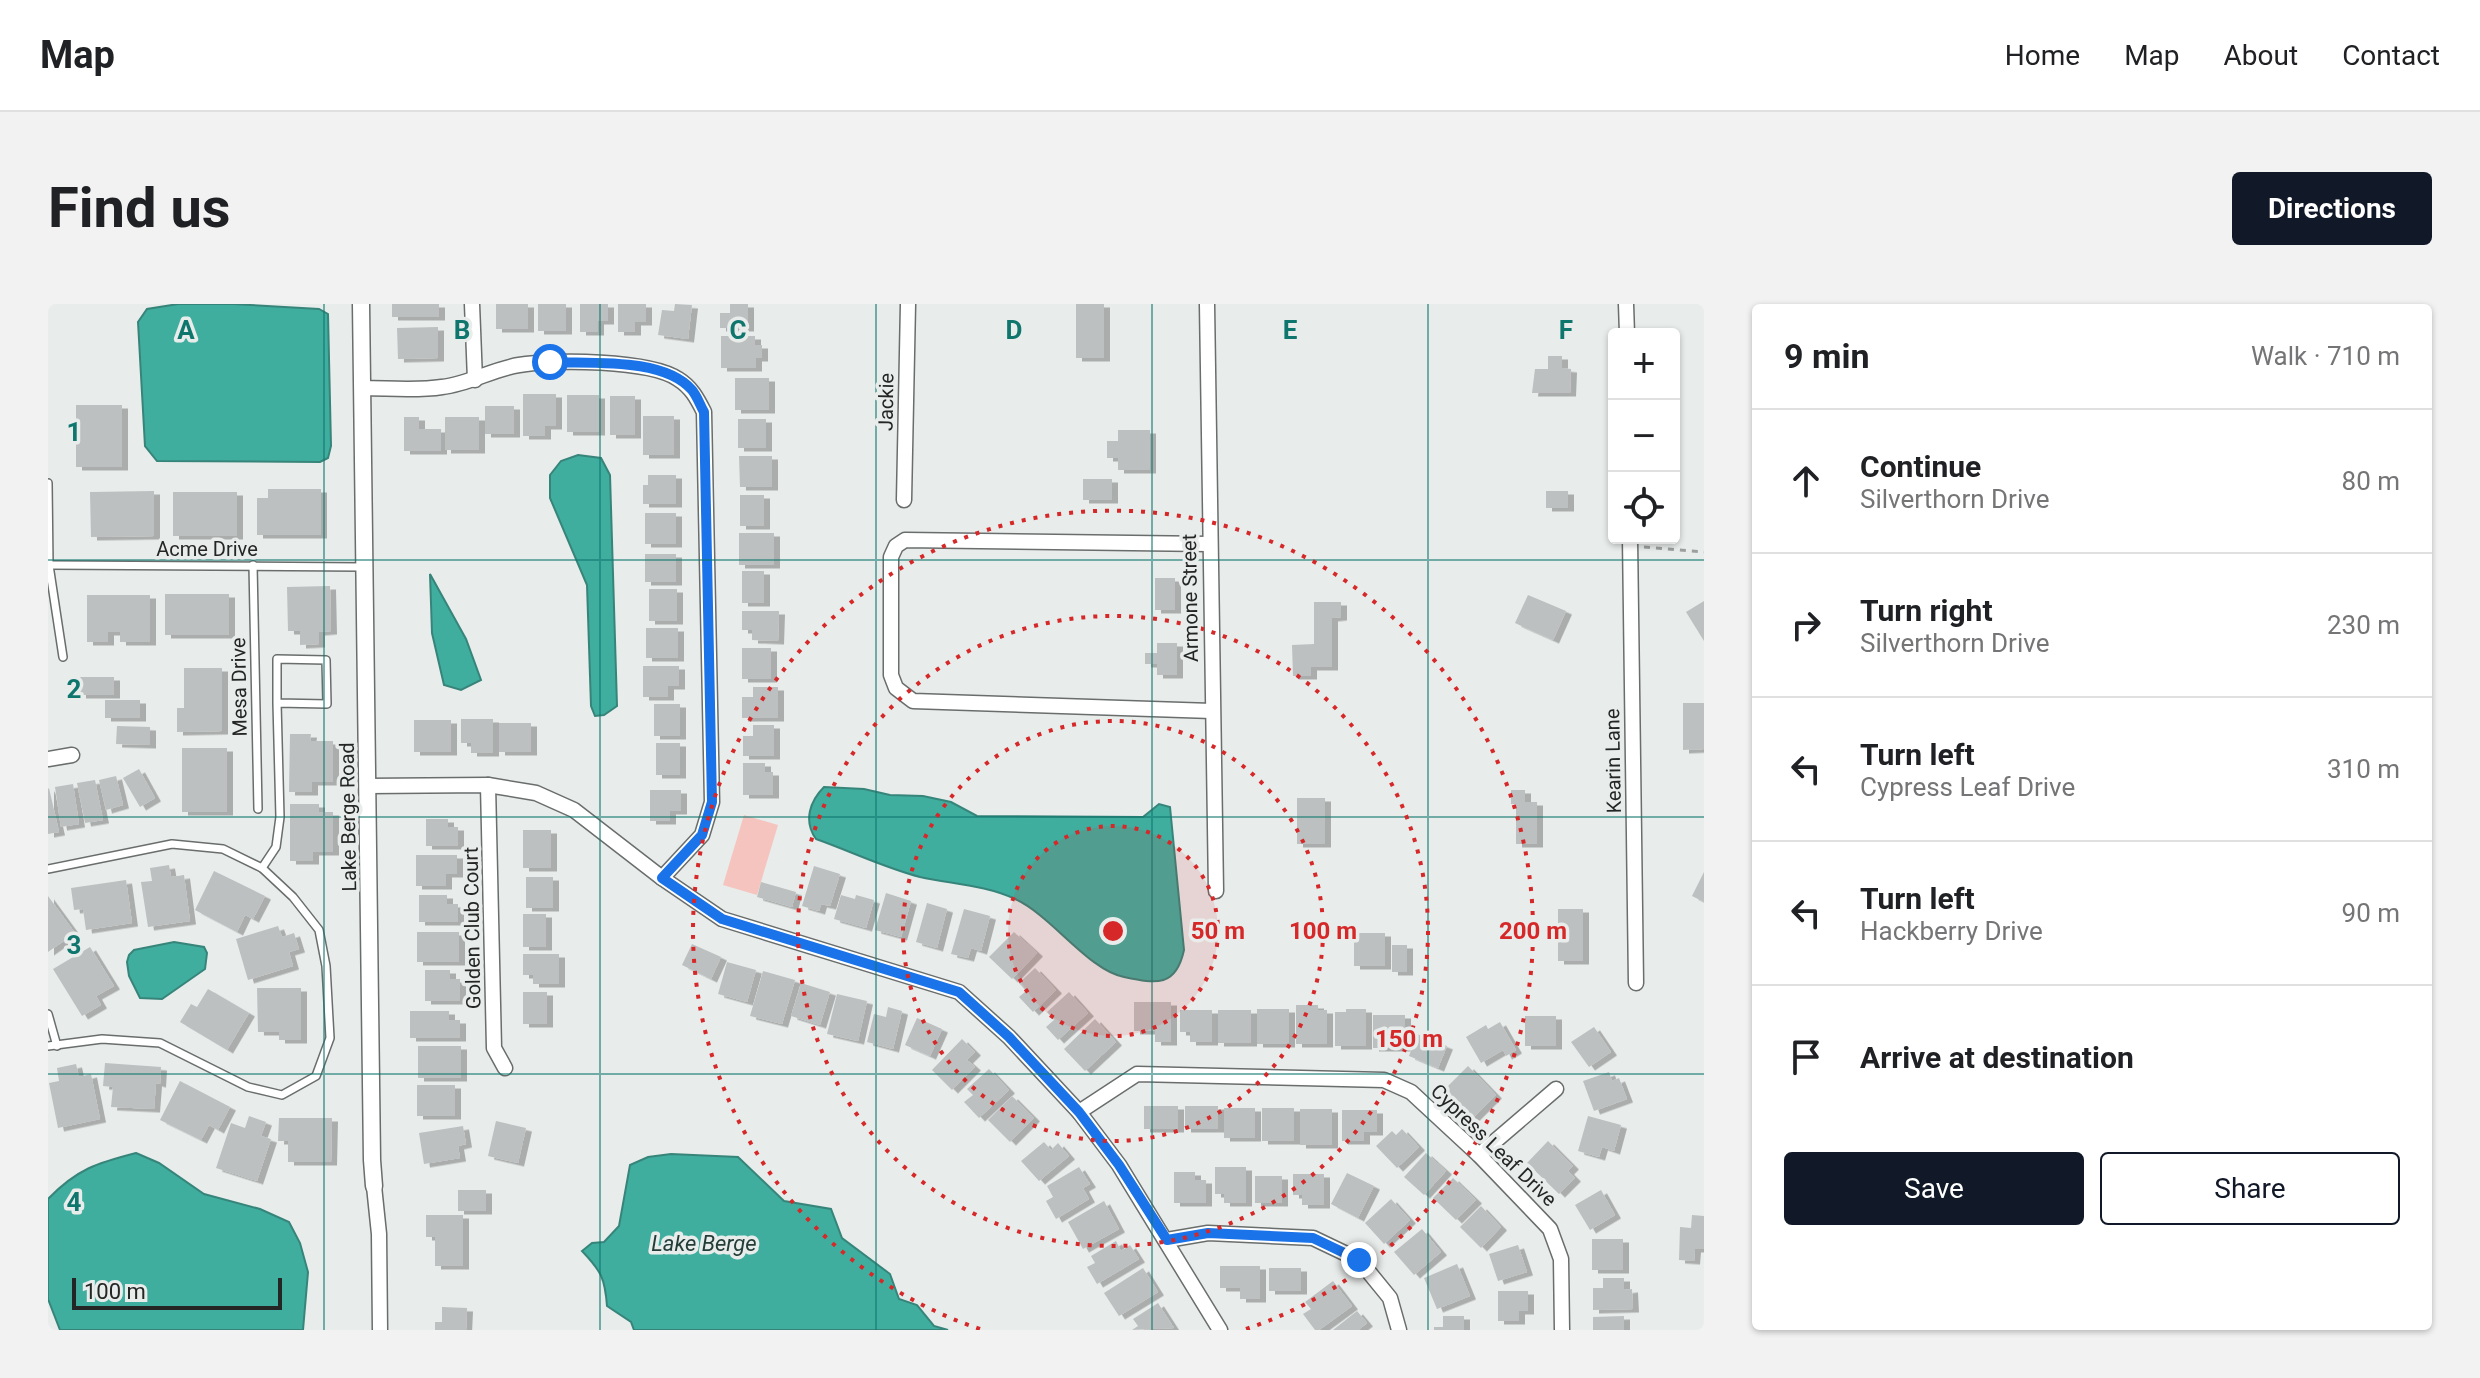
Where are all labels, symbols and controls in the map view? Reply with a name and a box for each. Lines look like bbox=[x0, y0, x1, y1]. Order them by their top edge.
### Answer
text: Map bbox=[40, 33, 115, 77]
text: Home bbox=[2005, 39, 2080, 72]
text: Map bbox=[2124, 39, 2180, 72]
text: About bbox=[2224, 39, 2298, 72]
text: Contact bbox=[2342, 39, 2440, 72]
button: Directions bbox=[2232, 172, 2432, 245]
text: Find us bbox=[48, 175, 231, 241]
text: A bbox=[177, 315, 195, 345]
text: B bbox=[454, 315, 470, 345]
text: C bbox=[729, 315, 747, 345]
text: D bbox=[1006, 315, 1022, 345]
text: E bbox=[1283, 315, 1298, 345]
text: F bbox=[1559, 315, 1573, 345]
map controls bbox=[1608, 328, 1680, 544]
button: + bbox=[1608, 328, 1680, 400]
text: 9 min bbox=[1784, 336, 1869, 376]
text: Walk · 710 m bbox=[2251, 341, 2400, 371]
route start bbox=[532, 344, 568, 380]
street label: Jackie bbox=[873, 373, 899, 431]
button: − bbox=[1608, 400, 1680, 472]
text: 1 bbox=[67, 417, 81, 447]
text: Continue bbox=[1860, 449, 1981, 484]
icon: ahead bbox=[1784, 459, 1828, 503]
text: 80 m bbox=[2342, 466, 2400, 496]
button: locate bbox=[1608, 472, 1680, 544]
text: Silverthorn Drive bbox=[1860, 484, 2049, 514]
street label: Armone Street bbox=[1177, 534, 1203, 662]
street label: Acme Drive bbox=[156, 537, 258, 561]
text: Turn right bbox=[1860, 593, 1993, 628]
icon: right bbox=[1784, 603, 1828, 647]
text: 230 m bbox=[2327, 610, 2400, 640]
text: Silverthorn Drive bbox=[1860, 628, 2049, 658]
street label: Mesa Drive bbox=[226, 637, 252, 737]
text: 2 bbox=[67, 674, 81, 704]
street label: Kearin Lane bbox=[1600, 708, 1626, 814]
text: Turn left bbox=[1860, 737, 1975, 772]
street label: Lake Berge Road bbox=[335, 742, 361, 892]
icon: left bbox=[1784, 747, 1828, 791]
text: 310 m bbox=[2327, 754, 2400, 784]
text: Cypress Leaf Drive bbox=[1860, 772, 2075, 802]
street label: Golden Club Court bbox=[459, 847, 485, 1009]
text: Turn left bbox=[1860, 881, 1975, 916]
icon: left bbox=[1784, 891, 1828, 935]
text: 90 m bbox=[2342, 898, 2400, 928]
text: Hackberry Drive bbox=[1860, 916, 2043, 946]
centre of rings bbox=[1099, 917, 1127, 945]
text: 50 m bbox=[1191, 917, 1245, 945]
text: 100 m bbox=[1289, 917, 1357, 945]
text: 200 m bbox=[1499, 917, 1567, 945]
text: 3 bbox=[67, 930, 81, 960]
text: 150 m bbox=[1375, 1025, 1443, 1053]
icon: arrive bbox=[1784, 1035, 1828, 1079]
text: Arrive at destination bbox=[1860, 1040, 2134, 1075]
street label: Cypress Leaf Drive bbox=[1426, 1079, 1562, 1211]
button: Save bbox=[1784, 1152, 2084, 1225]
button: Share bbox=[2100, 1152, 2400, 1225]
text: 4 bbox=[67, 1187, 82, 1217]
water label: Lake Berge bbox=[651, 1231, 757, 1256]
route end bbox=[1341, 1242, 1377, 1278]
scale bar bbox=[72, 1274, 282, 1310]
text: 100 m bbox=[84, 1279, 146, 1304]

